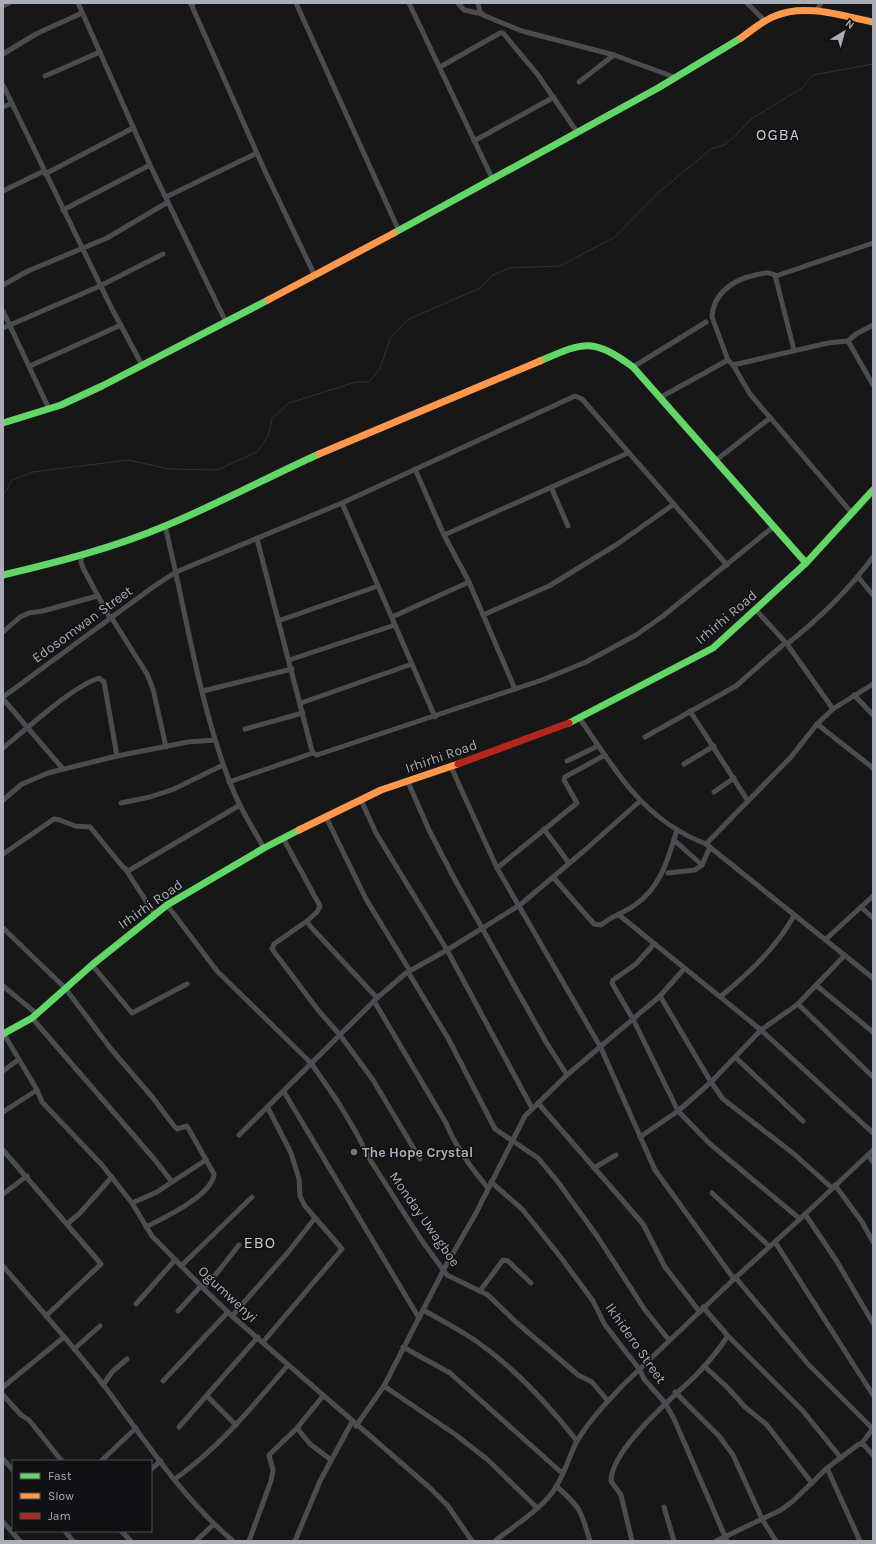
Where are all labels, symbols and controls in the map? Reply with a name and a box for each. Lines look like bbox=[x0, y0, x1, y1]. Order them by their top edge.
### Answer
north arrow bbox=[824, 12, 864, 52]
text: N bbox=[843, 17, 857, 32]
district label: OGBA bbox=[756, 125, 800, 144]
street label: Edosomwan Street bbox=[29, 582, 136, 667]
street label: Irhirhi Road bbox=[692, 587, 760, 648]
street label: Irhirhi Road bbox=[403, 736, 479, 777]
street label: Irhirhi Road bbox=[115, 876, 186, 933]
place label: The Hope Crystal bbox=[362, 1144, 473, 1161]
marker: The Hope Crystal bbox=[349, 1147, 359, 1157]
street label: Monday Uwagboe bbox=[386, 1169, 464, 1270]
district label: EBO bbox=[244, 1233, 276, 1252]
street label: Ogumwenyi bbox=[194, 1263, 261, 1326]
street label: Ikhidero Street bbox=[602, 1300, 670, 1387]
legend bbox=[12, 1460, 152, 1532]
text: Fast bbox=[48, 1469, 72, 1483]
text: Slow bbox=[48, 1489, 74, 1503]
text: Jam bbox=[48, 1509, 71, 1523]

